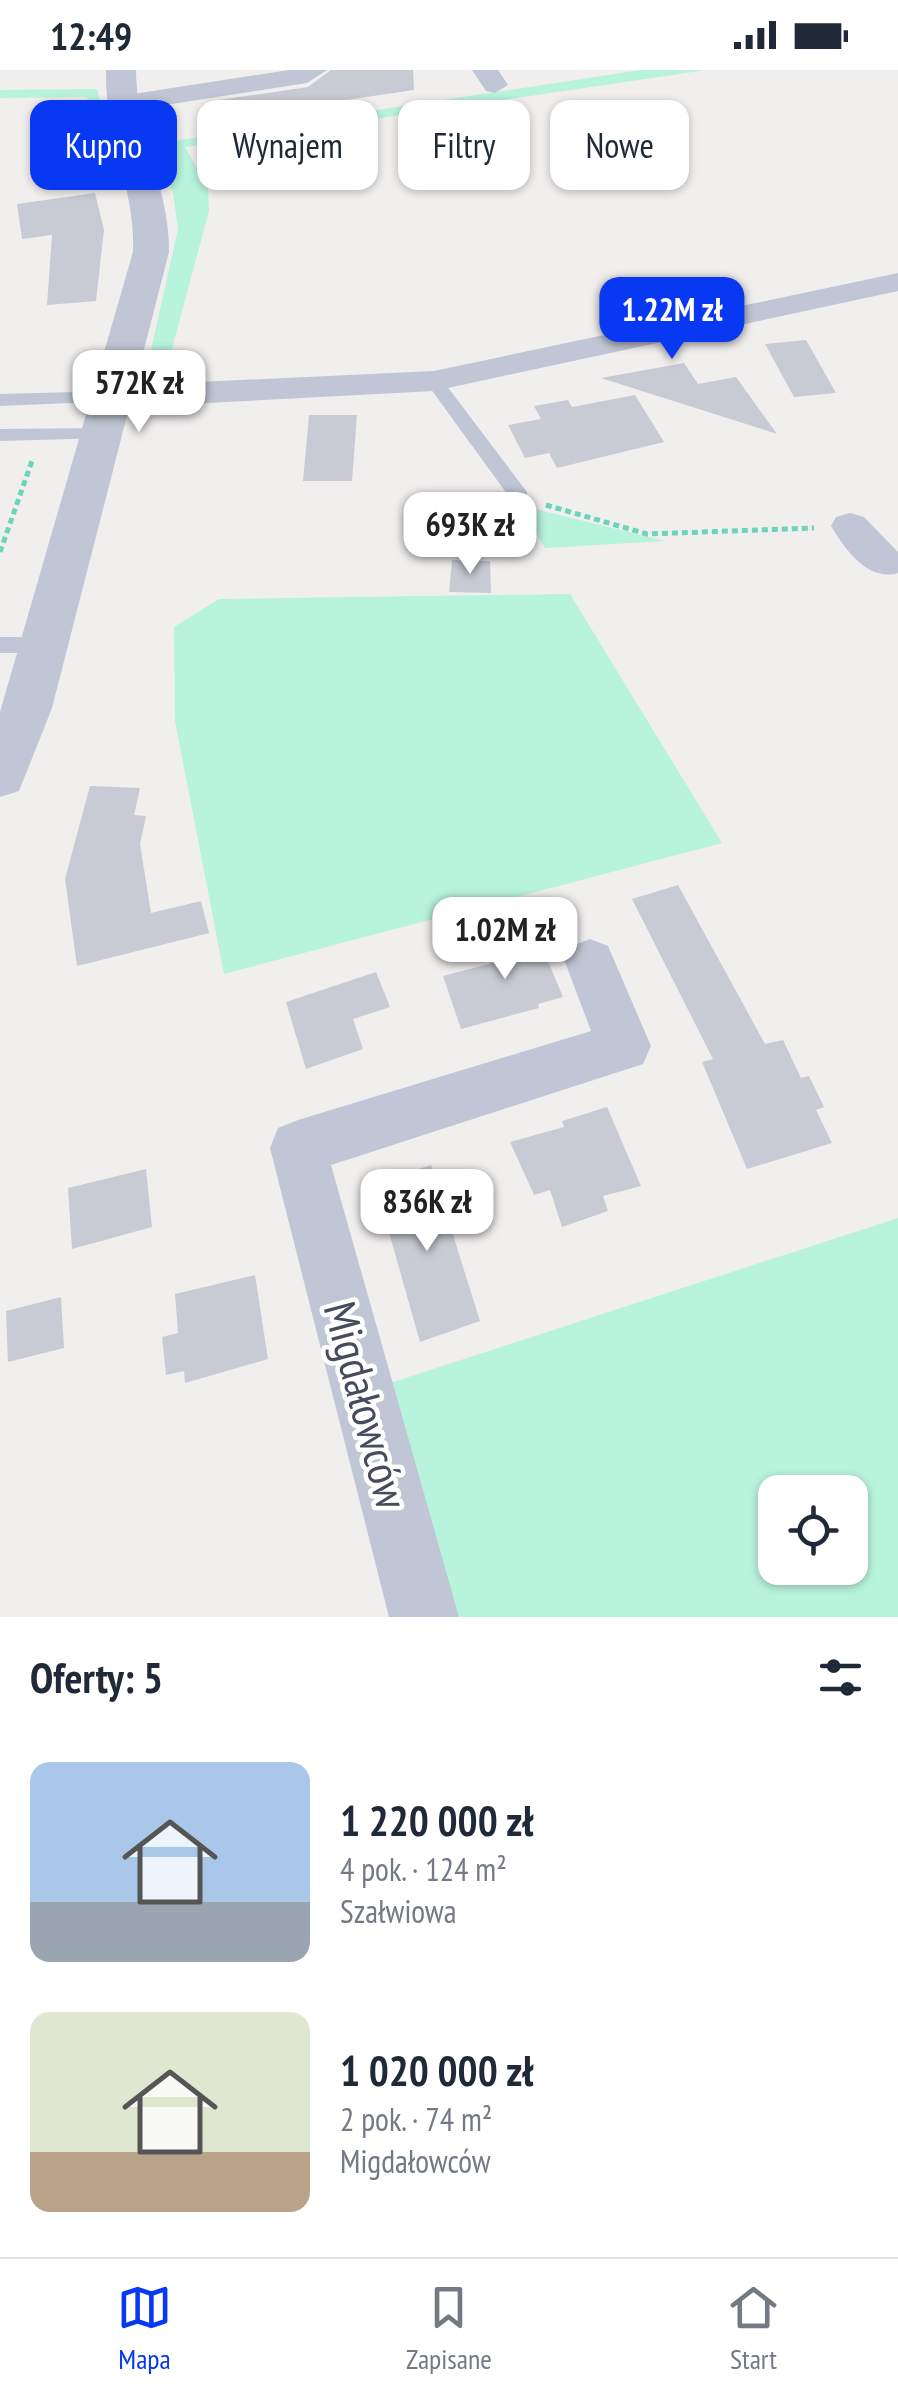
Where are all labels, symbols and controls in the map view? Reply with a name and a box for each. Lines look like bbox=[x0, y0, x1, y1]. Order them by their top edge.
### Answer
text: 12:49 bbox=[50, 11, 132, 60]
chip: Kupno bbox=[30, 100, 177, 190]
chip: Wynajem bbox=[197, 100, 378, 190]
chip: Filtry bbox=[398, 100, 530, 190]
chip: Nowe bbox=[550, 100, 689, 190]
pin: 1.22M zł bbox=[569, 277, 775, 362]
text: 1.22M zł bbox=[621, 288, 723, 330]
pin: 572K zł bbox=[47, 350, 231, 435]
text: 572K zł bbox=[95, 361, 184, 403]
pin: 693K zł bbox=[378, 492, 562, 577]
text: 693K zł bbox=[426, 503, 515, 545]
pin: 1.02M zł bbox=[402, 897, 608, 982]
text: 1.02M zł bbox=[454, 908, 556, 950]
pin: 836K zł bbox=[335, 1169, 519, 1254]
text: 836K zł bbox=[383, 1180, 472, 1222]
street label: Migdałowców bbox=[312, 1295, 423, 1515]
map controls bbox=[758, 1475, 868, 1585]
button: locate bbox=[758, 1475, 868, 1585]
text: Oferty: 5 bbox=[30, 1650, 163, 1705]
icon: filters bbox=[813, 1650, 868, 1705]
text: 1 220 000 zł bbox=[340, 1793, 534, 1848]
icon: home bbox=[110, 1802, 230, 1922]
text: 4 pok. · 124 m² bbox=[340, 1848, 507, 1890]
text: Szałwiowa bbox=[340, 1890, 457, 1932]
text: 1 020 000 zł bbox=[340, 2043, 534, 2098]
icon: home bbox=[110, 2052, 230, 2172]
text: 2 pok. · 74 m² bbox=[340, 2098, 492, 2140]
text: Migdałowców bbox=[340, 2140, 491, 2182]
tab: Mapa bbox=[117, 2280, 172, 2377]
tab: Zapisane bbox=[406, 2280, 492, 2377]
tab: Start bbox=[726, 2280, 781, 2377]

